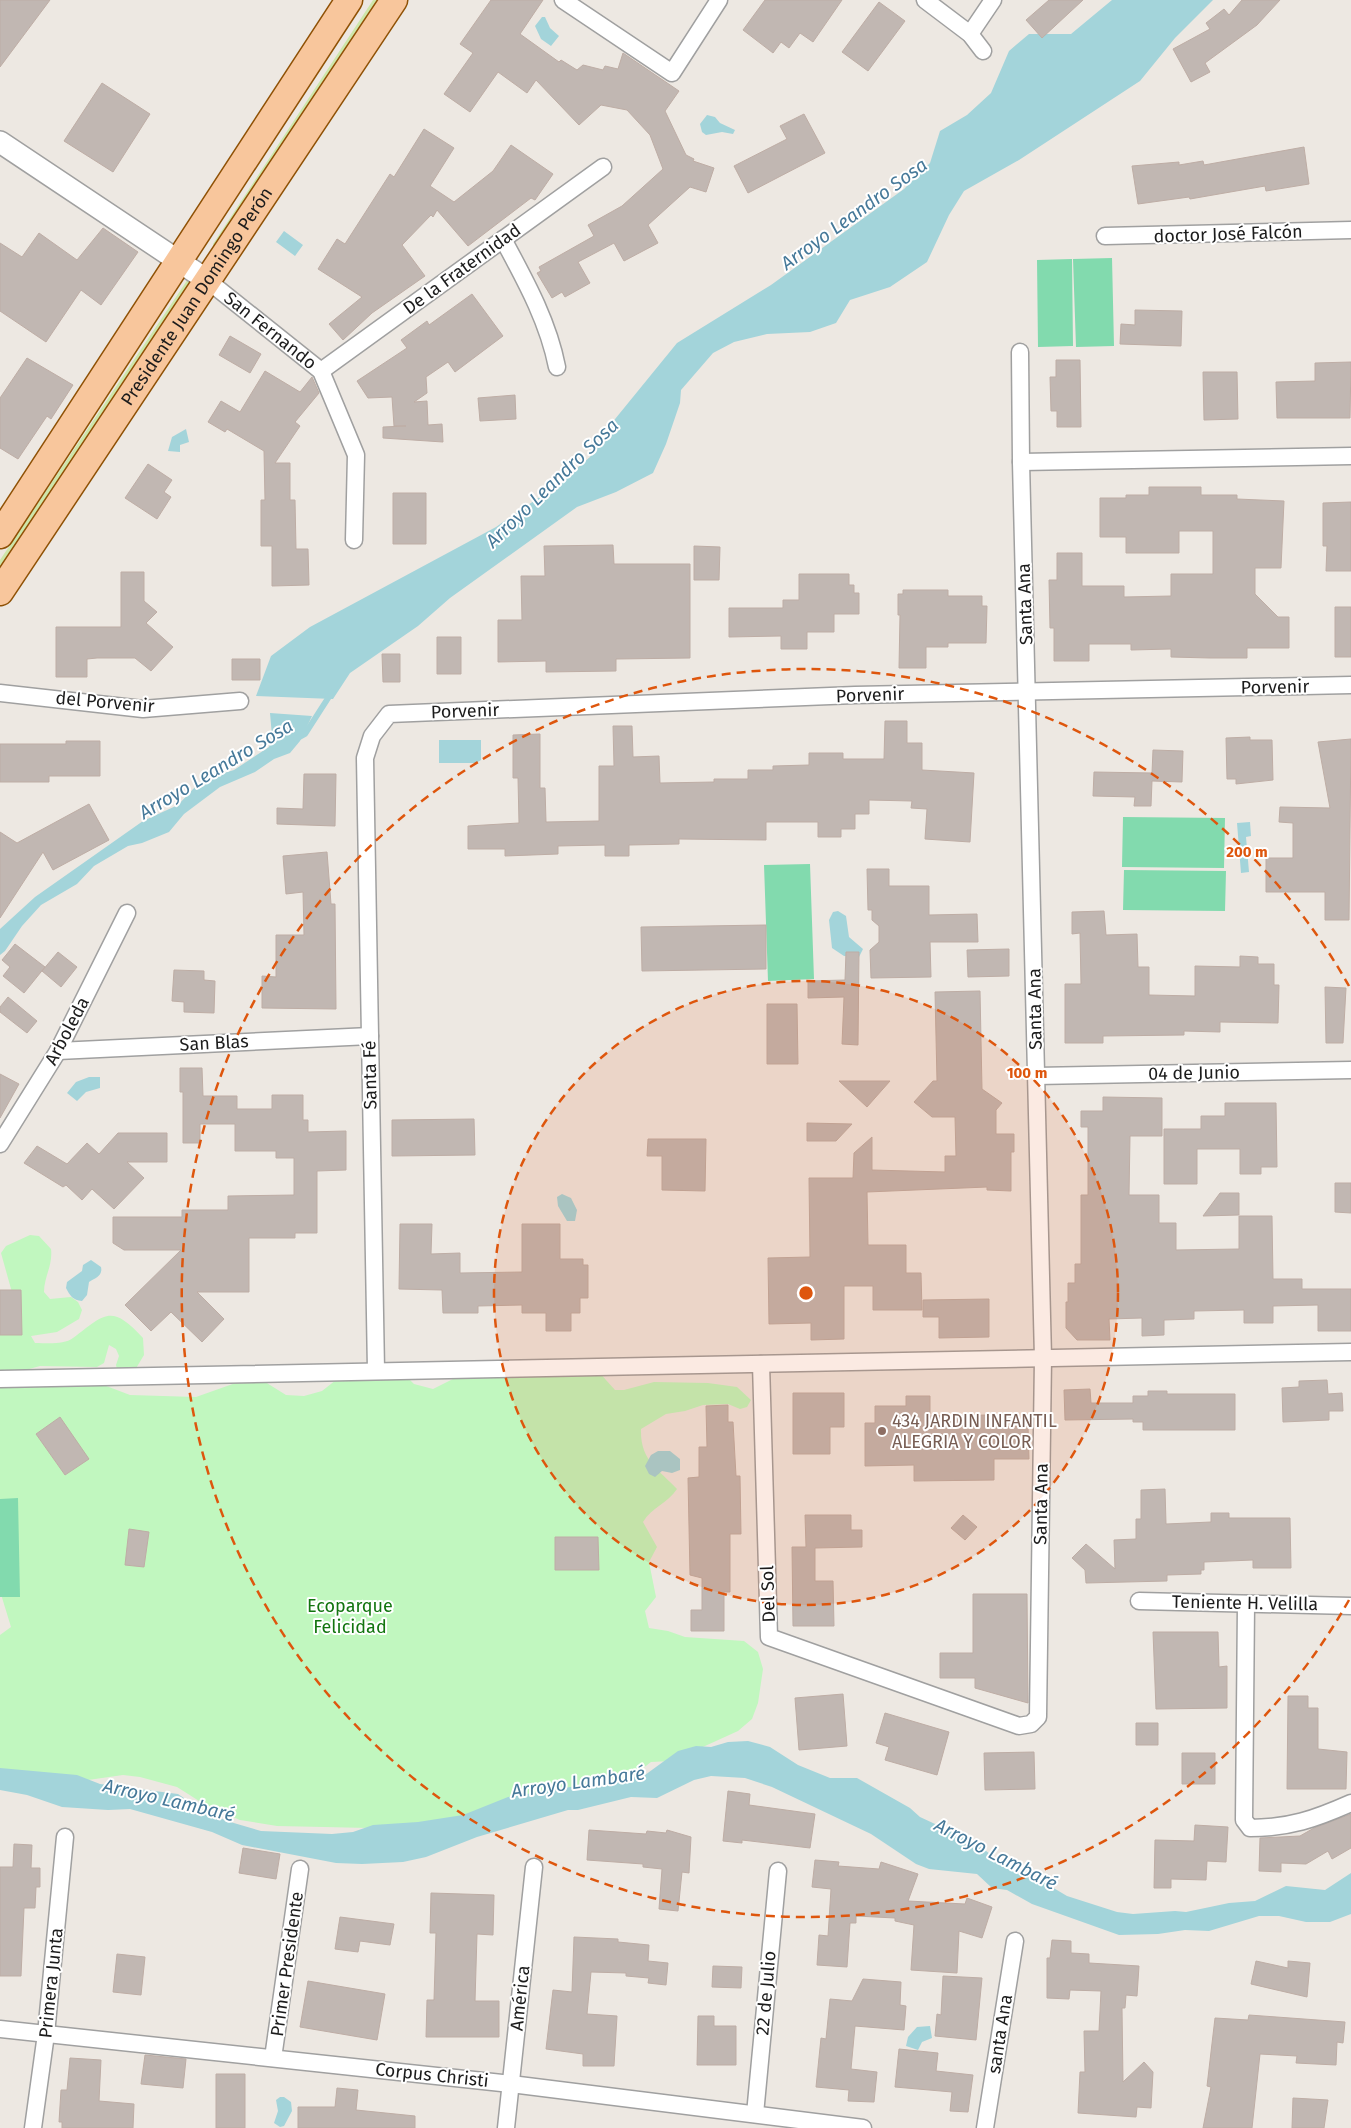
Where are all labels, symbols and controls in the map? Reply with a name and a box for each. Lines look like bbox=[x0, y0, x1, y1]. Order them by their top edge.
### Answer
water label: Arroyo Leandro Sosa bbox=[775, 153, 932, 276]
street label: Presidente Juan Domingo Perón bbox=[116, 183, 277, 410]
street label: De la Fraternidad bbox=[399, 219, 525, 319]
street label: doctor José Falcón bbox=[1153, 220, 1303, 248]
street label: San Fernando bbox=[220, 287, 321, 374]
water label: Arroyo Leandro Sosa bbox=[480, 414, 623, 553]
street label: Santa Ana bbox=[1013, 563, 1037, 645]
street label: Porvenir bbox=[1241, 675, 1310, 699]
street label: Porvenir bbox=[835, 683, 905, 707]
street label: del Porvenir bbox=[55, 687, 155, 717]
street label: Porvenir bbox=[430, 699, 500, 723]
water label: Arroyo Leandro Sosa bbox=[134, 714, 297, 825]
text: 200 m bbox=[1226, 843, 1268, 861]
street label: Santa Ana bbox=[1023, 968, 1047, 1050]
street label: Arboleda bbox=[40, 993, 94, 1069]
street label: San Blas bbox=[179, 1030, 249, 1056]
street label: Santa Fé bbox=[358, 1040, 382, 1110]
street label: 04 de Junio bbox=[1148, 1061, 1240, 1085]
text: 100 m bbox=[1007, 1064, 1047, 1082]
centre of rings bbox=[797, 1284, 815, 1302]
place label: 434 JARDIN INFANTIL ALEGRIA Y COLOR bbox=[892, 1410, 1057, 1453]
marker: 434 JARDIN INFANTIL ALEGRIA Y COLOR bbox=[876, 1425, 888, 1437]
street label: Santa Ana bbox=[1029, 1463, 1053, 1545]
street label: Del Sol bbox=[756, 1565, 780, 1623]
street label: Teniente H. Velilla bbox=[1172, 1591, 1318, 1615]
park label: Ecoparque Felicidad bbox=[307, 1595, 393, 1638]
water label: Arroyo Lambaré bbox=[509, 1761, 646, 1803]
water label: Arroyo Lambaré bbox=[100, 1773, 237, 1826]
water label: Arroyo Lambaré bbox=[930, 1813, 1061, 1895]
street label: Primer Presidente bbox=[266, 1890, 308, 2038]
street label: Primera Junta bbox=[34, 1927, 68, 2039]
street label: 22 de Julio bbox=[751, 1950, 781, 2036]
street label: América bbox=[506, 1964, 534, 2032]
street label: santa Ana bbox=[983, 1993, 1017, 2075]
street label: Corpus Christi bbox=[374, 2058, 490, 2092]

